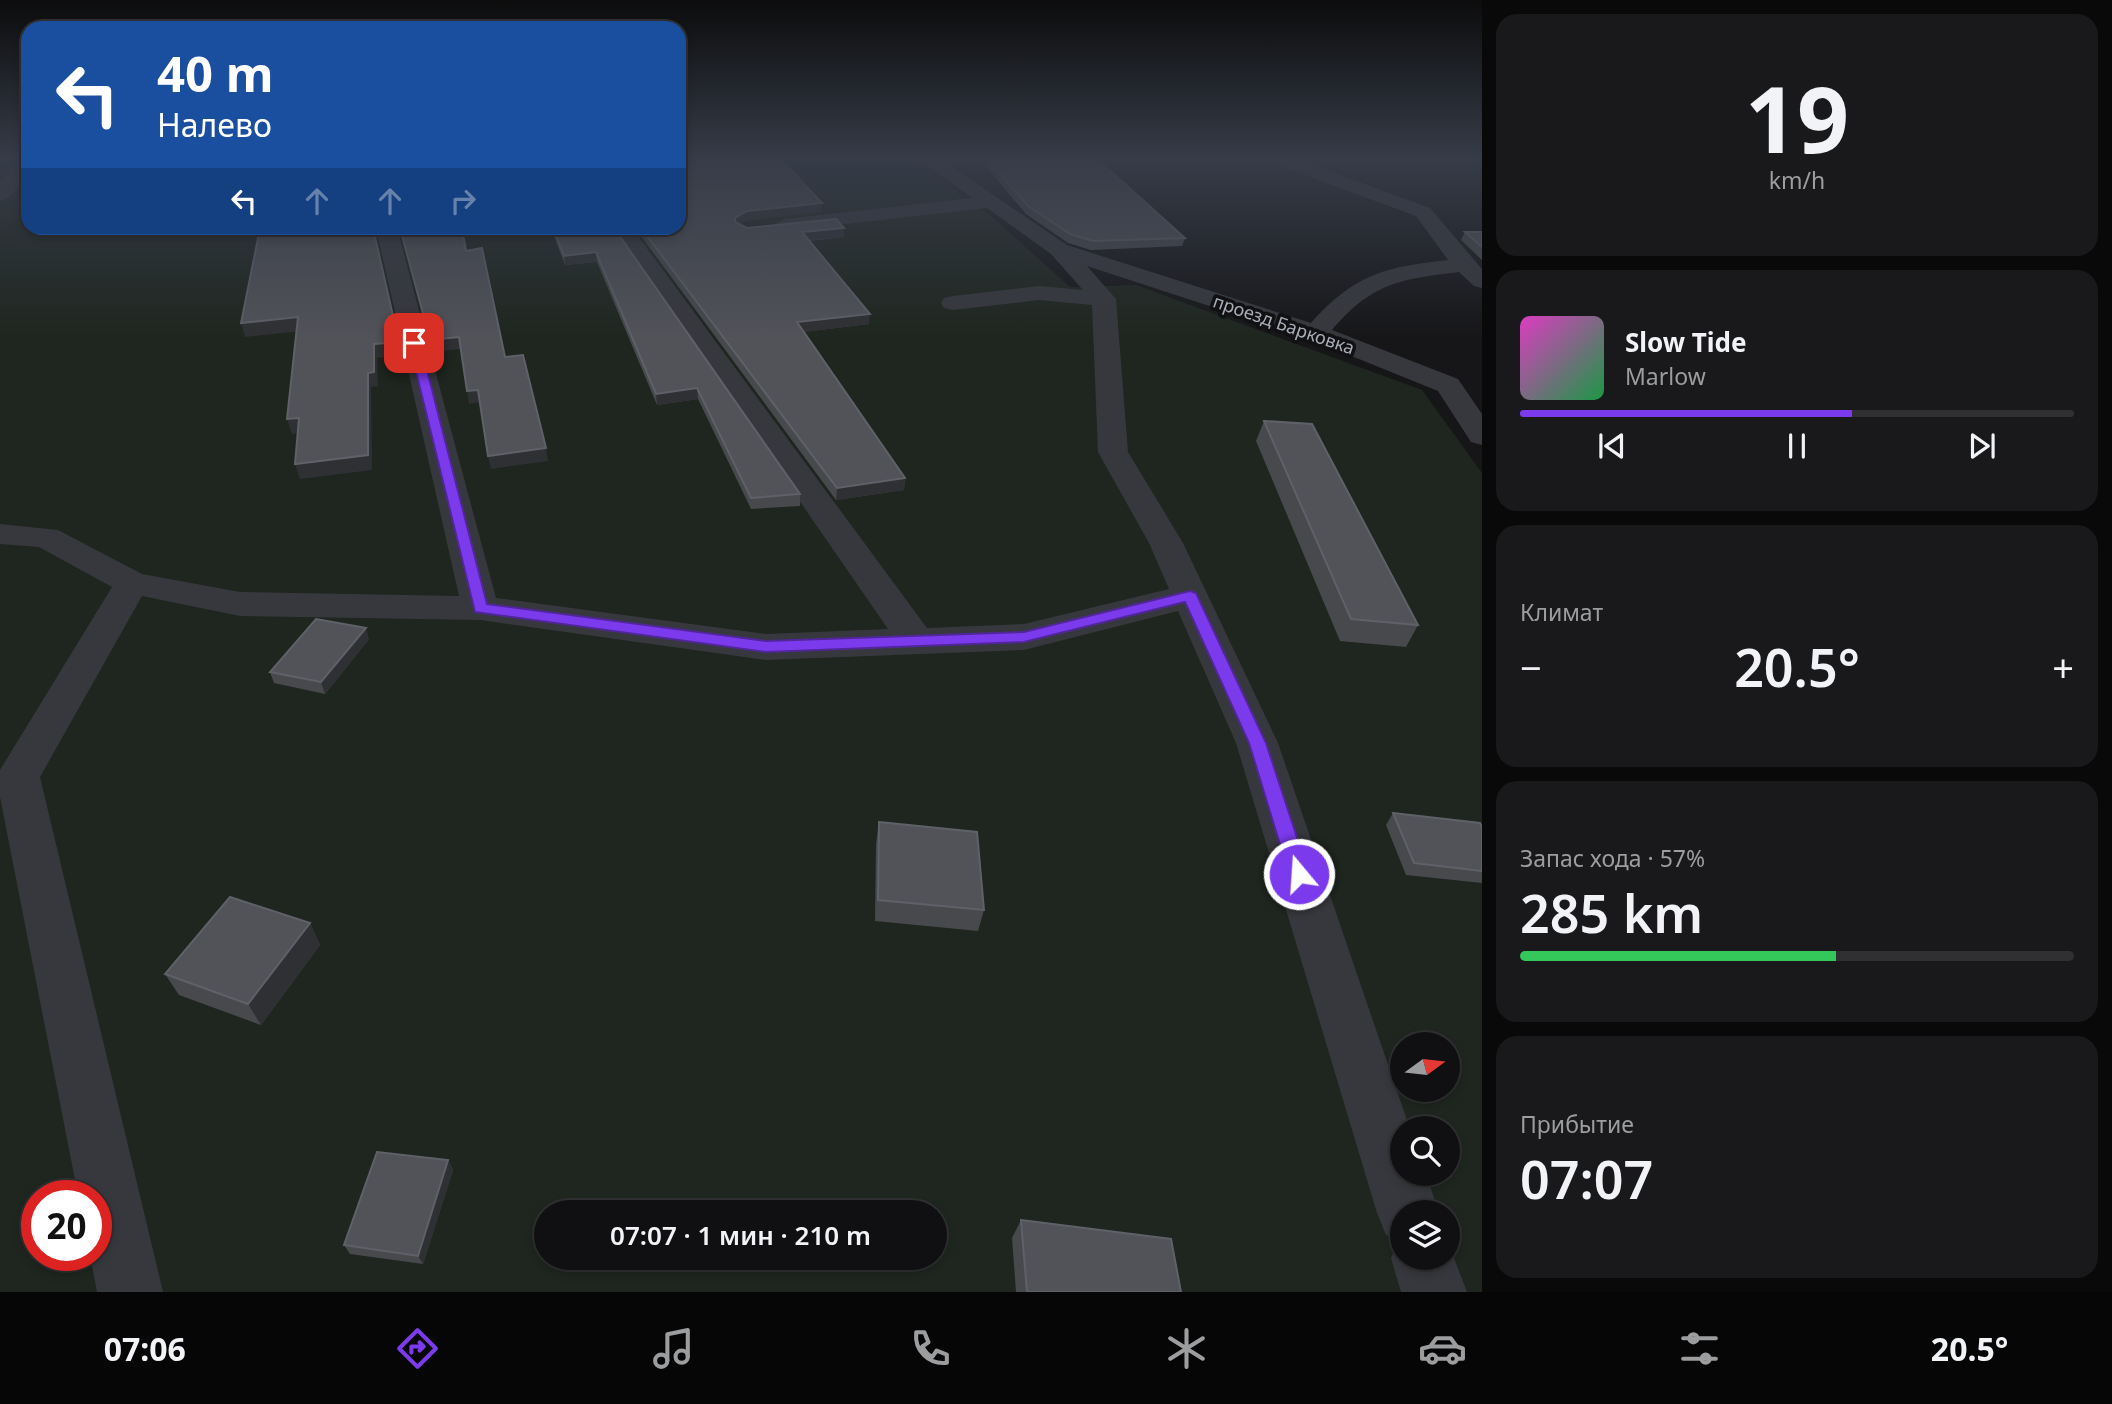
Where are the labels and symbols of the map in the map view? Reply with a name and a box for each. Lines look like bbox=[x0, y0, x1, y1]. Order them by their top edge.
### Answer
street label: проезд Барковка bbox=[1210, 289, 1358, 359]
pin bbox=[384, 313, 444, 373]
position arrow bbox=[1262, 837, 1336, 911]
north arrow bbox=[1390, 1032, 1460, 1102]
speed limit sign: 20 bbox=[21, 1180, 112, 1271]

